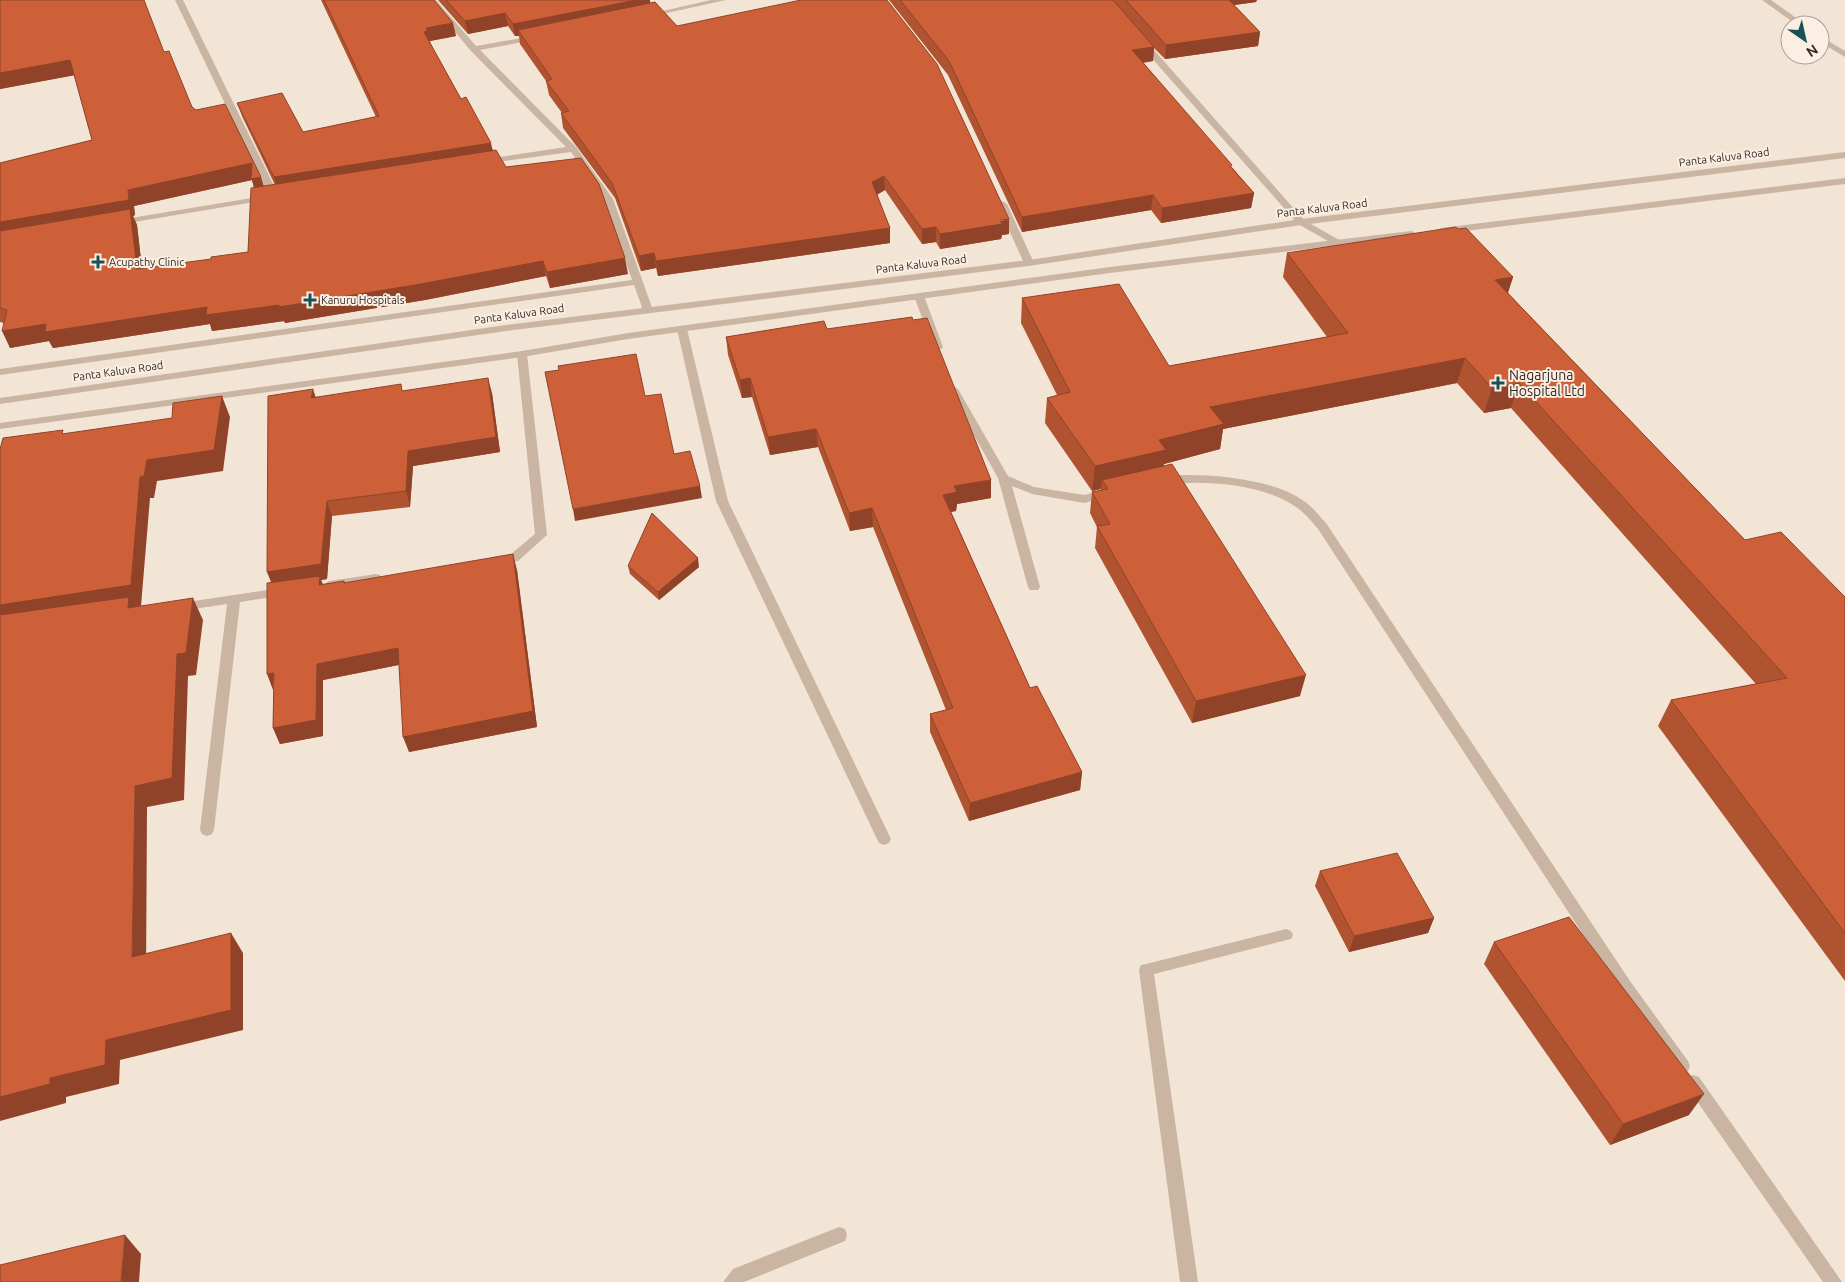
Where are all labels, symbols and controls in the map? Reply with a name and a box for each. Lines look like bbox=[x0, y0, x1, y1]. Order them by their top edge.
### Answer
north arrow bbox=[1780, 15, 1830, 65]
text: N bbox=[1803, 41, 1821, 60]
street label: Panta Kaluva Road bbox=[1678, 145, 1770, 169]
street label: Panta Kaluva Road bbox=[1276, 196, 1368, 220]
street label: Panta Kaluva Road bbox=[875, 252, 967, 276]
marker: Acupathy Clinic bbox=[91, 255, 105, 269]
place label: Acupathy Clinic bbox=[109, 256, 184, 268]
marker: Kanuru Hospitals bbox=[303, 293, 317, 307]
place label: Kanuru Hospitals bbox=[321, 294, 405, 306]
street label: Panta Kaluva Road bbox=[473, 302, 565, 326]
street label: Panta Kaluva Road bbox=[72, 359, 164, 383]
place label: Nagarjuna Hospital Ltd bbox=[1509, 367, 1585, 399]
marker: Nagarjuna Hospital Ltd bbox=[1491, 376, 1505, 390]

